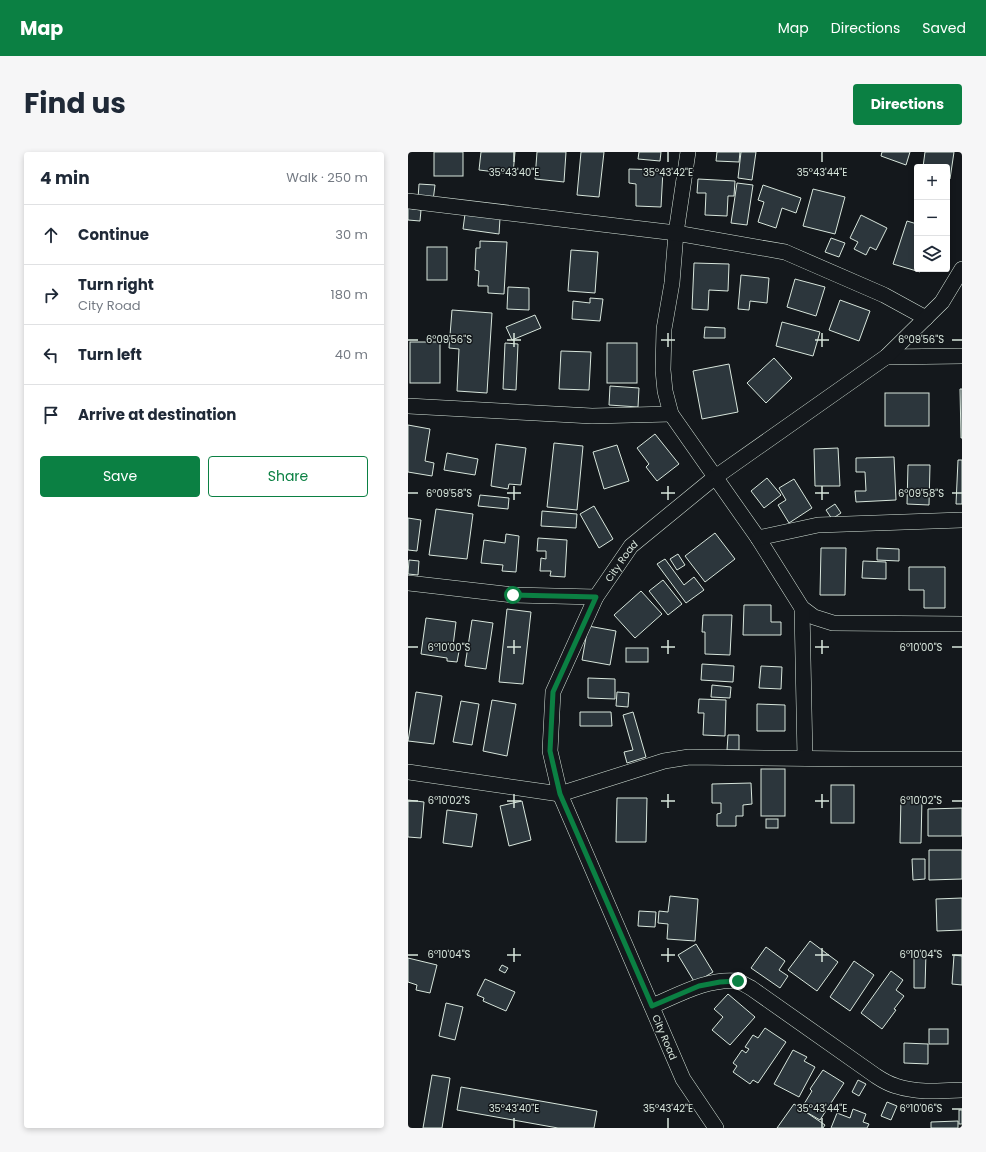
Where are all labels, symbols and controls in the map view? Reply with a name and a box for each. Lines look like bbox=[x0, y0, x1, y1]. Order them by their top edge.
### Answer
text: Map bbox=[20, 15, 63, 42]
text: Map bbox=[778, 18, 809, 38]
text: Directions bbox=[831, 18, 900, 38]
text: Saved bbox=[922, 18, 966, 38]
text: Find us bbox=[24, 84, 126, 123]
button: Directions bbox=[853, 84, 962, 125]
map controls bbox=[914, 164, 950, 272]
button: + bbox=[914, 164, 950, 200]
text: 35°43'40"E bbox=[489, 165, 539, 180]
text: 35°43'42"E bbox=[643, 165, 693, 180]
text: 35°43'44"E bbox=[797, 165, 847, 180]
text: 4 min bbox=[40, 166, 90, 190]
text: Walk · 250 m bbox=[286, 168, 368, 187]
button: − bbox=[914, 200, 950, 236]
icon: ahead bbox=[40, 224, 62, 246]
text: Continue bbox=[78, 224, 149, 245]
text: 30 m bbox=[335, 225, 368, 244]
button: layers bbox=[914, 236, 950, 272]
text: Turn right bbox=[78, 274, 154, 295]
icon: right bbox=[40, 284, 62, 306]
text: 180 m bbox=[331, 285, 368, 304]
text: City Road bbox=[78, 296, 141, 315]
text: 6°09'56"S bbox=[426, 332, 472, 347]
text: 6°09'56"S bbox=[898, 332, 944, 347]
icon: left bbox=[40, 344, 62, 366]
text: Turn left bbox=[78, 344, 142, 365]
text: 40 m bbox=[335, 345, 368, 364]
icon: arrive bbox=[40, 404, 62, 426]
text: Arrive at destination bbox=[78, 404, 236, 425]
button: Save bbox=[40, 456, 200, 497]
button: Share bbox=[208, 456, 368, 497]
text: 6°09'58"S bbox=[426, 486, 472, 501]
text: 6°09'58"S bbox=[898, 486, 944, 501]
street label: City Road bbox=[601, 537, 641, 585]
route start bbox=[504, 586, 522, 604]
text: 6°10'00"S bbox=[428, 640, 471, 655]
text: 6°10'00"S bbox=[900, 640, 943, 655]
text: 6°10'02"S bbox=[428, 793, 470, 808]
text: 6°10'02"S bbox=[900, 793, 942, 808]
text: 6°10'04"S bbox=[428, 947, 471, 962]
text: 6°10'04"S bbox=[900, 947, 943, 962]
route end bbox=[729, 972, 747, 990]
street label: City Road bbox=[648, 1012, 681, 1062]
text: 35°43'40"E bbox=[489, 1101, 539, 1116]
text: 35°43'42"E bbox=[643, 1101, 693, 1116]
text: 35°43'44"E bbox=[797, 1101, 847, 1116]
text: 6°10'06"S bbox=[900, 1101, 943, 1116]

